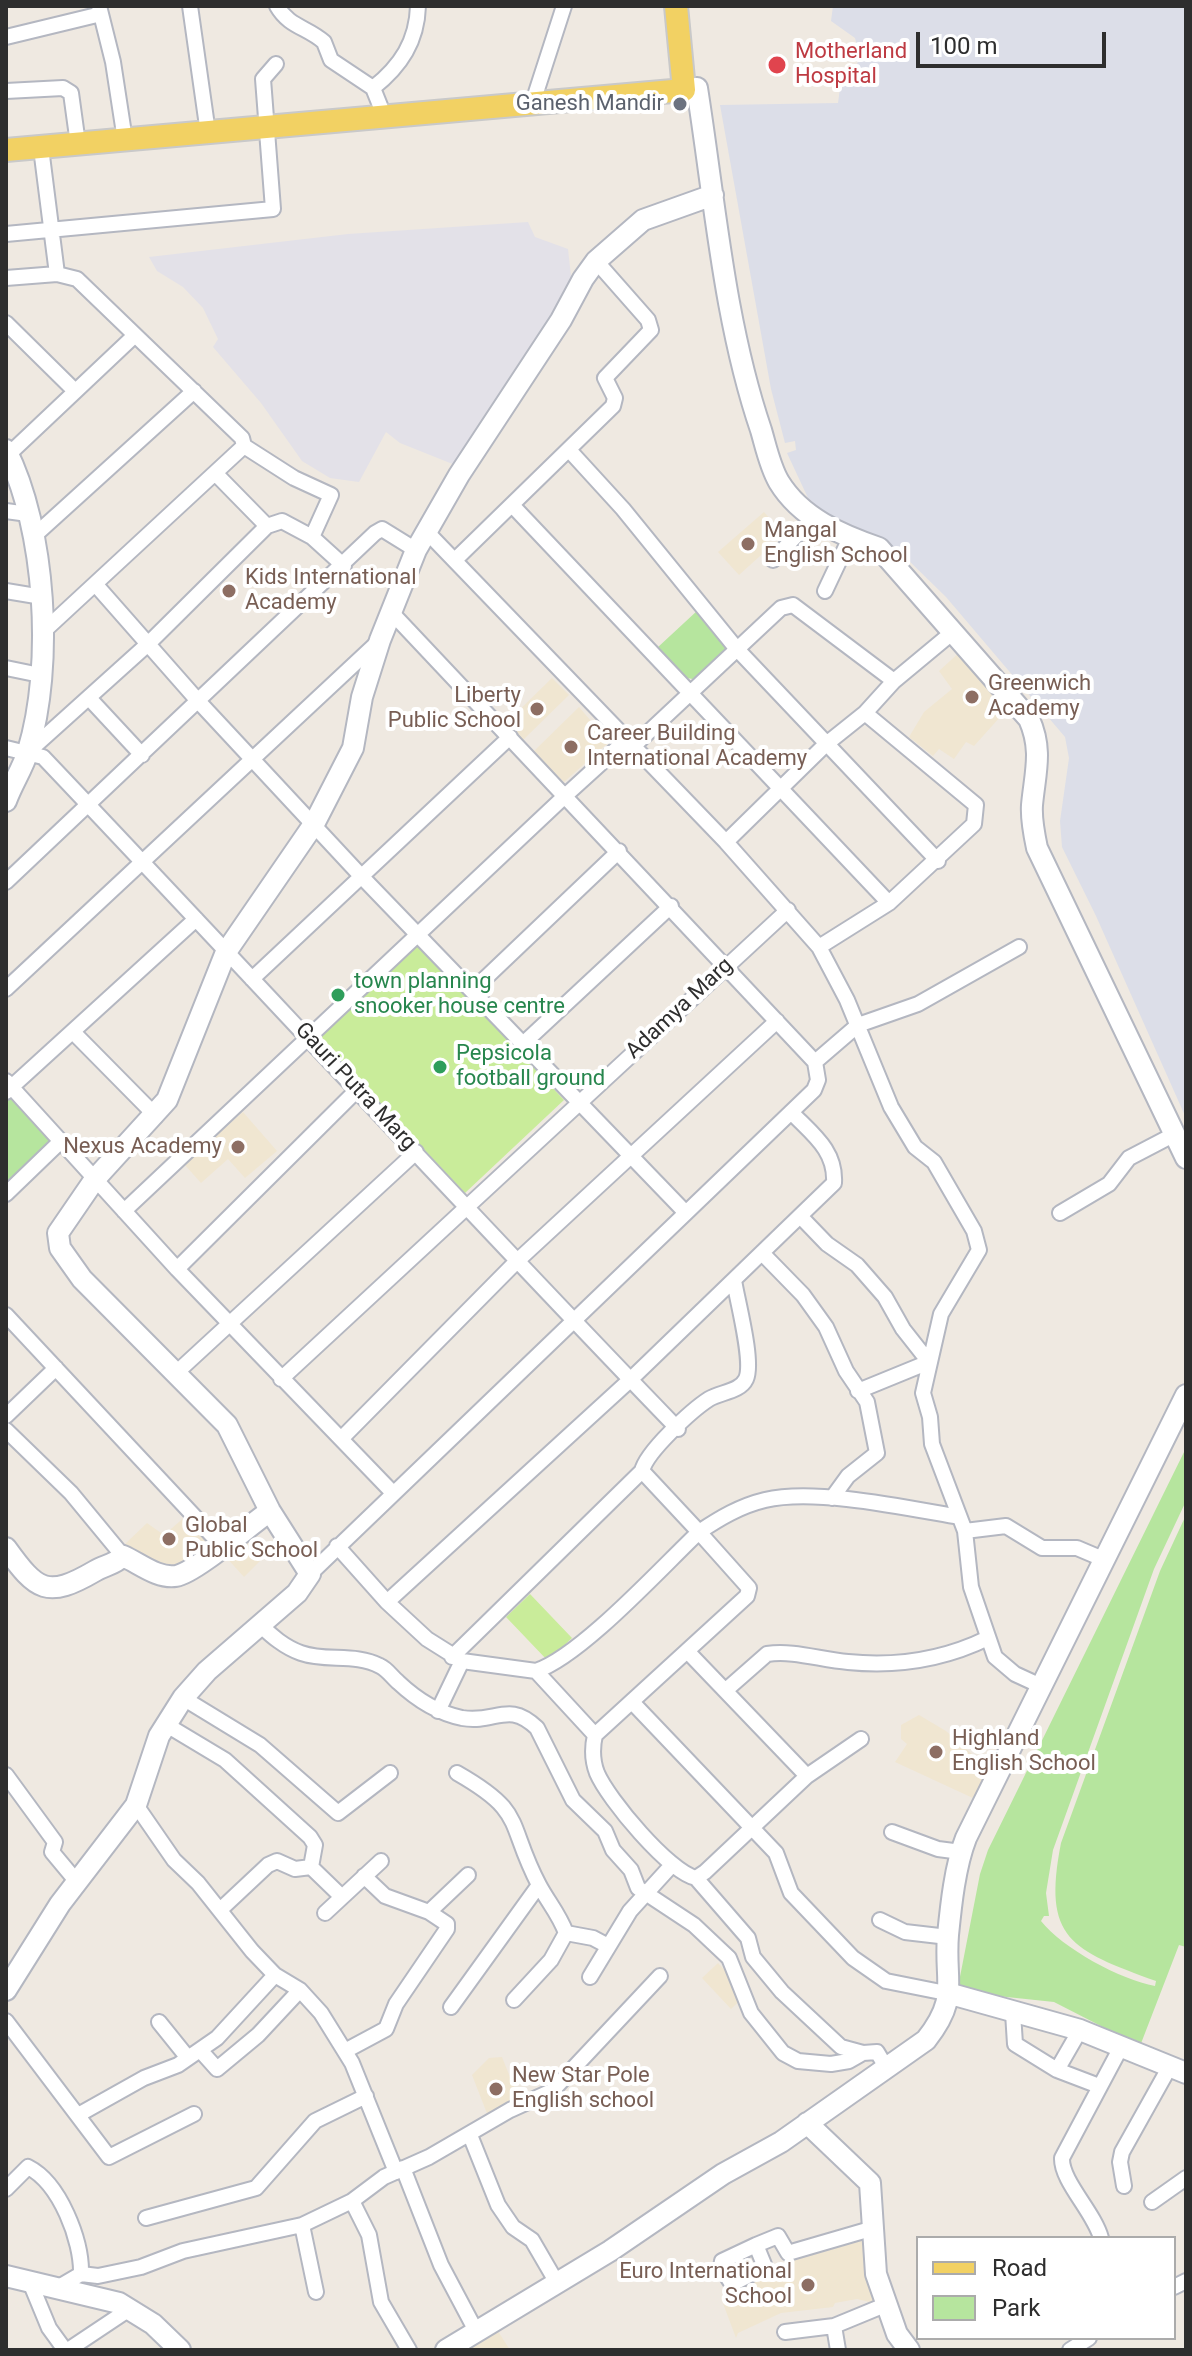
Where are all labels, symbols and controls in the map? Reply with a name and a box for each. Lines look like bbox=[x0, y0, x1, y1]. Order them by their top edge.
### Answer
scale bar bbox=[920, 16, 1110, 66]
text: 100 m bbox=[930, 32, 997, 60]
place label: Motherland Hospital bbox=[795, 39, 907, 90]
marker: Motherland Hospital bbox=[766, 54, 788, 76]
place label: Ganesh Mandir bbox=[516, 91, 664, 117]
marker: Ganesh Mandir bbox=[671, 95, 689, 113]
place label: Mangal English School bbox=[764, 518, 908, 570]
marker: Mangal English School bbox=[739, 535, 757, 553]
place label: Kids International Academy bbox=[245, 565, 416, 616]
marker: Kids International Academy bbox=[220, 582, 238, 600]
place label: Greenwich Academy bbox=[988, 671, 1091, 722]
place label: Liberty Public School bbox=[388, 683, 521, 734]
marker: Greenwich Academy bbox=[963, 688, 981, 706]
marker: Liberty Public School bbox=[528, 700, 546, 718]
place label: Career Building International Academy bbox=[587, 721, 807, 772]
marker: Career Building International Academy bbox=[562, 738, 580, 756]
street label: Adamya Marg bbox=[621, 953, 739, 1065]
place label: town planning snooker house centre bbox=[354, 969, 565, 1020]
marker: town planning snooker house centre bbox=[329, 986, 347, 1004]
street label: Gauri Putra Marg bbox=[289, 1017, 421, 1157]
place label: Pepsicola football ground bbox=[456, 1041, 605, 1092]
marker: Pepsicola football ground bbox=[431, 1058, 449, 1076]
place label: Nexus Academy bbox=[63, 1134, 222, 1160]
marker: Nexus Academy bbox=[229, 1138, 247, 1156]
place label: Global Public School bbox=[185, 1513, 318, 1564]
marker: Global Public School bbox=[160, 1530, 178, 1548]
place label: Highland English School bbox=[952, 1726, 1096, 1778]
marker: Highland English School bbox=[927, 1743, 945, 1761]
place label: New Star Pole English school bbox=[512, 2063, 654, 2114]
marker: New Star Pole English school bbox=[487, 2080, 505, 2098]
legend bbox=[916, 2236, 1176, 2340]
text: Road bbox=[992, 2254, 1047, 2282]
place label: Euro International School bbox=[619, 2259, 792, 2310]
marker: Euro International School bbox=[799, 2276, 817, 2294]
text: Park bbox=[992, 2294, 1040, 2322]

